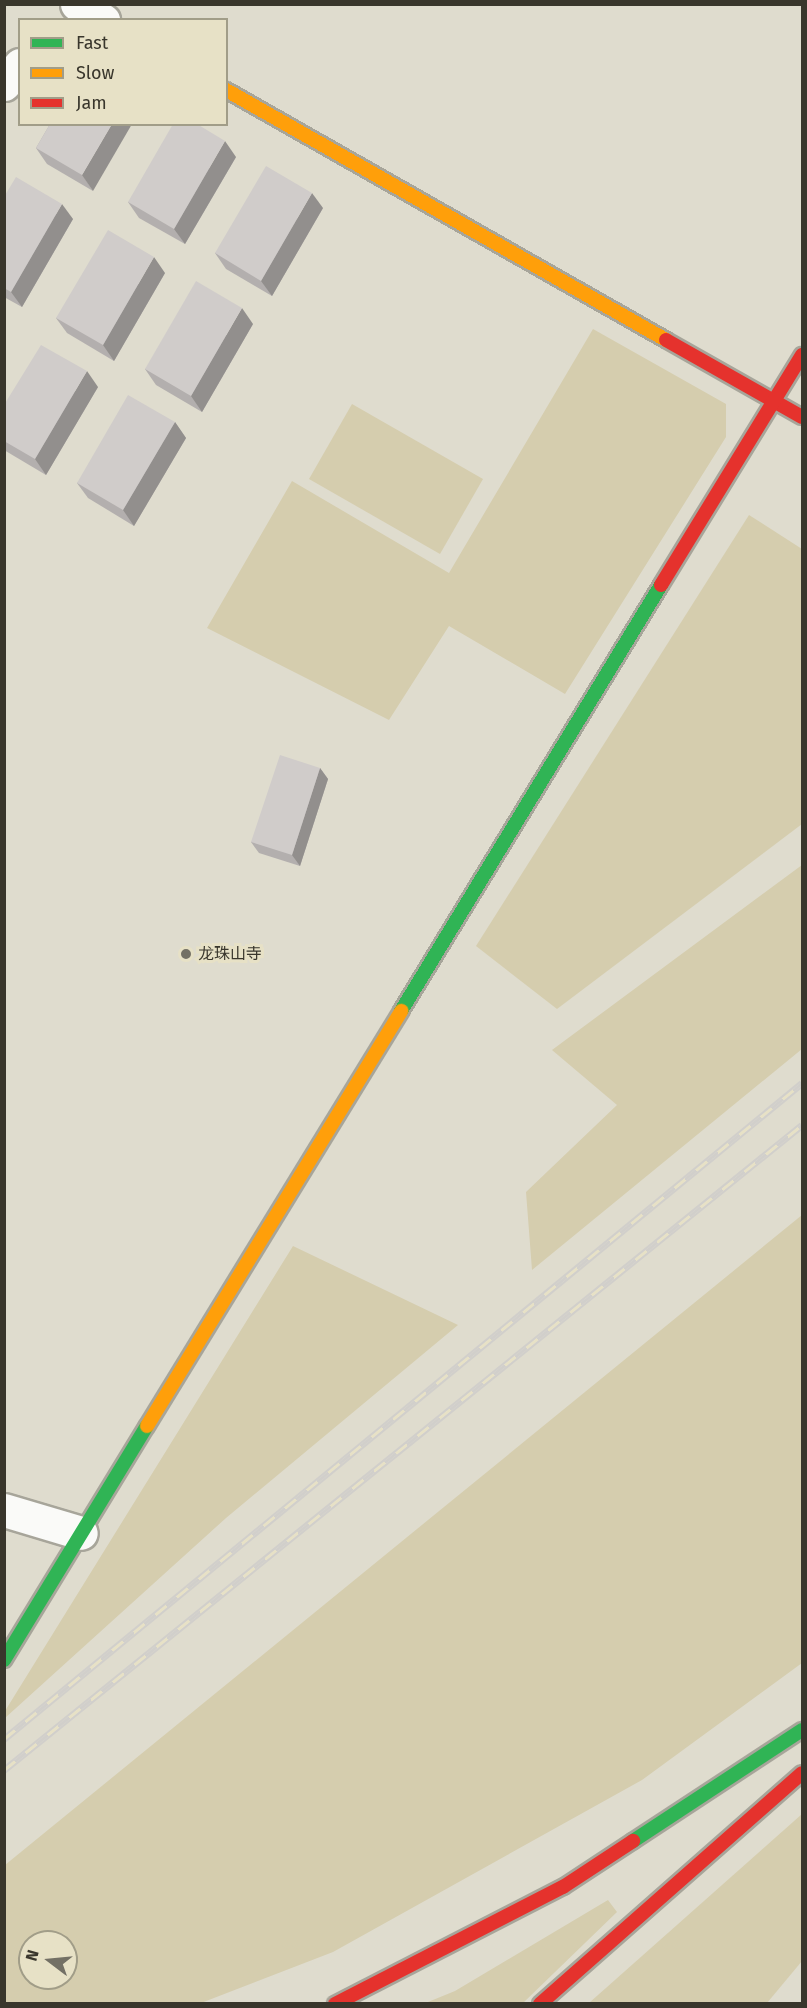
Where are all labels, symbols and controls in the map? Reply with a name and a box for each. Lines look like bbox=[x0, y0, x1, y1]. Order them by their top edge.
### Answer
legend bbox=[18, 18, 228, 126]
text: Fast bbox=[76, 32, 108, 54]
text: Slow bbox=[76, 62, 114, 84]
text: Jam bbox=[76, 92, 107, 114]
place label: 龙珠山寺 bbox=[198, 944, 262, 964]
marker: 龙珠山寺 bbox=[179, 947, 193, 961]
north arrow bbox=[18, 1930, 78, 1990]
text: N bbox=[22, 1948, 43, 1963]

